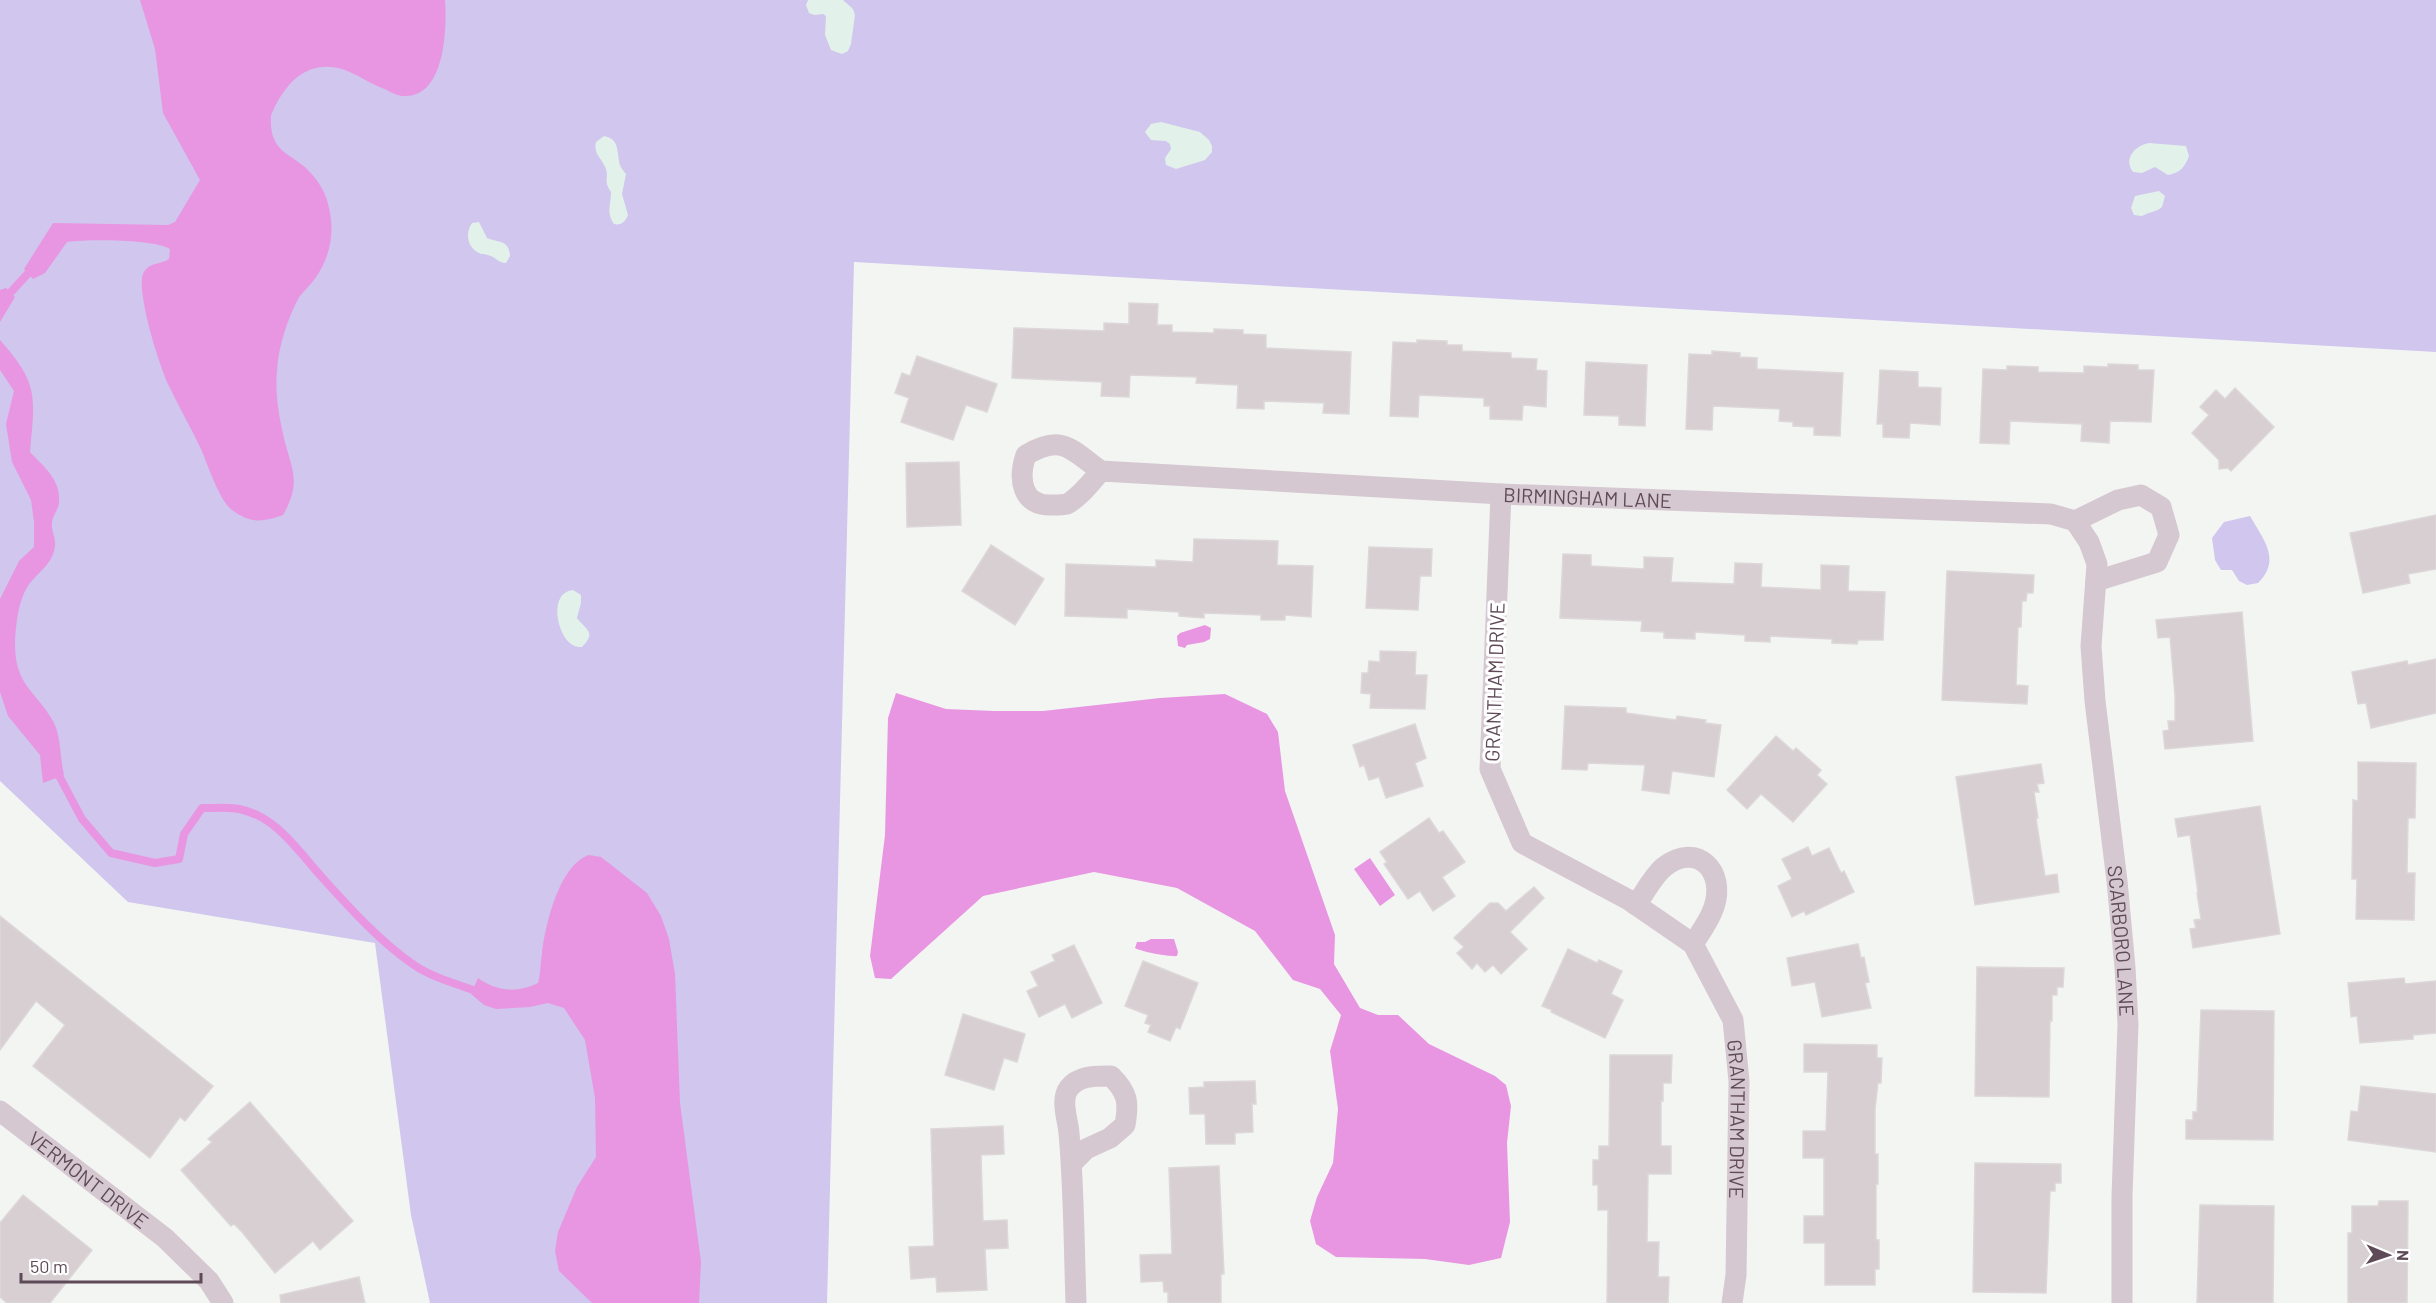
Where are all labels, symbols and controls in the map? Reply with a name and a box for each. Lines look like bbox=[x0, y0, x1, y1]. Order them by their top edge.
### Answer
street label: BIRMINGHAM LANE bbox=[1503, 482, 1672, 512]
street label: GRANTHAM DRIVE bbox=[1479, 602, 1509, 762]
street label: SCARBORO LANE bbox=[2103, 864, 2140, 1017]
street label: GRANTHAM DRIVE bbox=[1723, 1038, 1751, 1199]
street label: VERMONT DRIVE bbox=[24, 1126, 154, 1233]
north arrow bbox=[2358, 1225, 2418, 1285]
scale bar bbox=[21, 1246, 201, 1284]
text: N bbox=[2394, 1250, 2413, 1261]
text: 50 m bbox=[30, 1255, 68, 1277]

